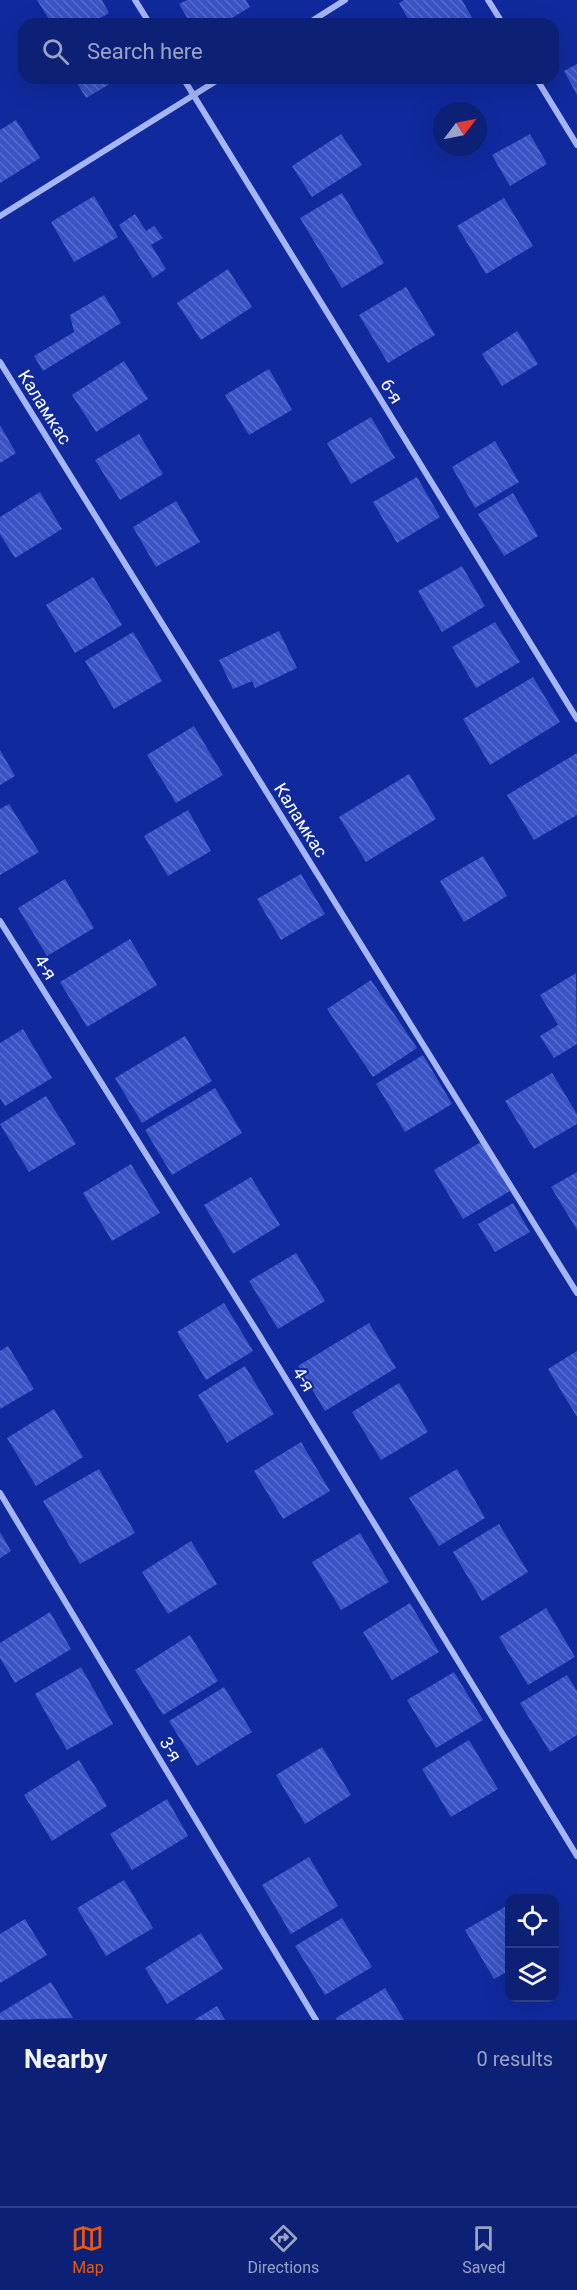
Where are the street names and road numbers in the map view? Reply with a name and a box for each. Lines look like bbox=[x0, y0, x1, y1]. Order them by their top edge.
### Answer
street label: Каламкас bbox=[14, 366, 76, 448]
street label: 6-я bbox=[376, 375, 408, 407]
street label: Каламкас bbox=[270, 779, 332, 861]
street label: 4-я bbox=[30, 951, 62, 983]
street label: 4-я bbox=[289, 1363, 319, 1395]
street label: 3-я bbox=[156, 1733, 186, 1765]

